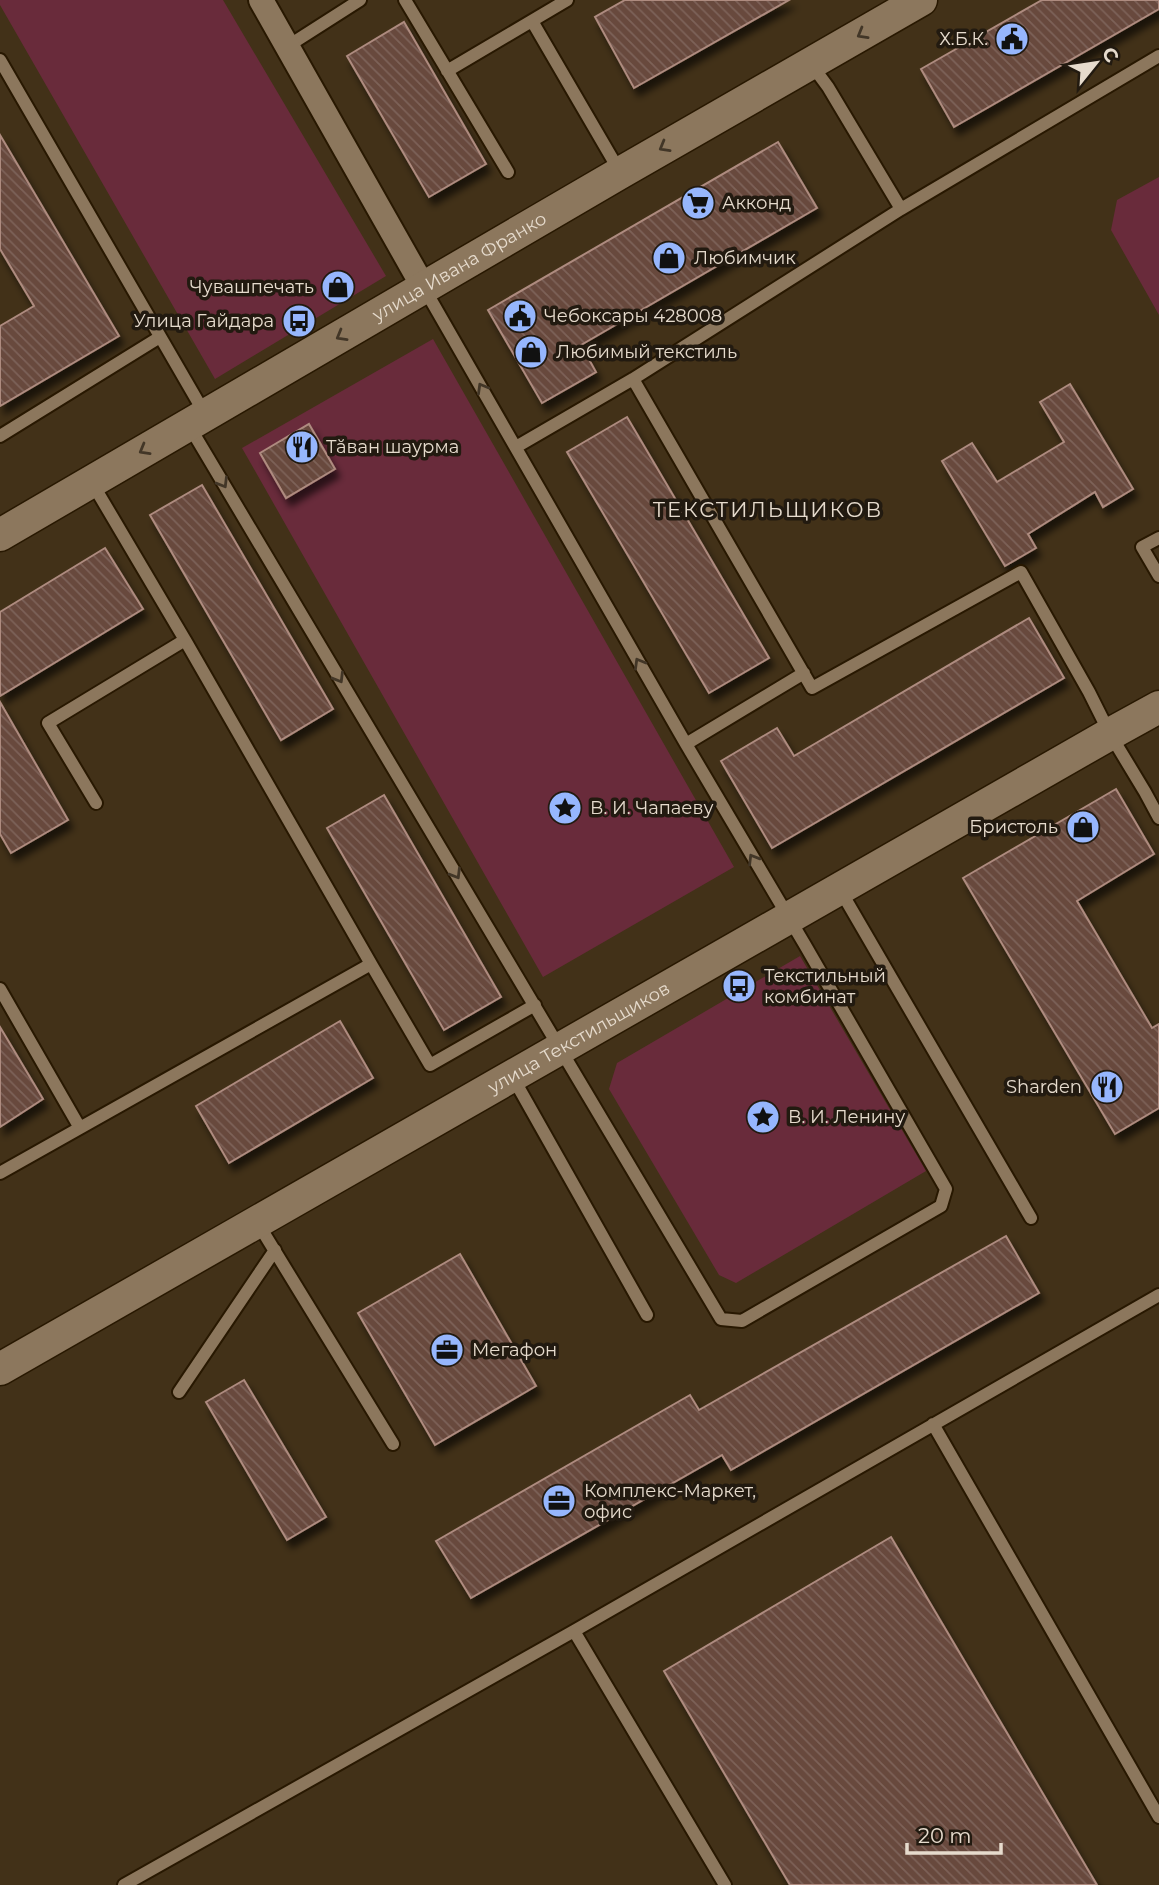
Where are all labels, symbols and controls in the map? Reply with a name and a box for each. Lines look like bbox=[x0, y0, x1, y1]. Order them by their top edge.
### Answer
public building icon: Х.Б.К. bbox=[993, 20, 1031, 58]
one-way arrow bbox=[856, 26, 869, 39]
place label: Х.Б.К. bbox=[939, 28, 988, 50]
north arrow bbox=[1061, 28, 1131, 98]
text: С bbox=[1097, 43, 1124, 67]
one-way arrow bbox=[659, 139, 672, 152]
supermarket icon: Акконд bbox=[679, 184, 717, 222]
place label: Акконд bbox=[722, 192, 792, 214]
street label: улица Ивана Франко bbox=[368, 207, 550, 327]
shop icon: Любимчик bbox=[650, 239, 688, 277]
place label: Любимчик bbox=[694, 247, 796, 269]
shop icon: Чувашпечать bbox=[319, 268, 357, 306]
place label: Чувашпечать bbox=[190, 276, 314, 298]
public building icon: Чебоксары 428008 bbox=[501, 297, 539, 335]
bus stop icon: Улица Гайдара bbox=[280, 302, 318, 340]
place label: Чебоксары 428008 bbox=[544, 305, 722, 327]
place label: Улица Гайдара bbox=[133, 310, 274, 332]
one-way arrow bbox=[336, 328, 349, 341]
shop icon: Любимый текстиль bbox=[512, 333, 550, 371]
place label: Любимый текстиль bbox=[556, 341, 737, 363]
one-way arrow bbox=[477, 383, 490, 396]
restaurant icon: Тӑван шаурма bbox=[283, 428, 321, 466]
place label: Тӑван шаурма bbox=[326, 436, 459, 458]
one-way arrow bbox=[139, 442, 152, 455]
one-way arrow bbox=[214, 475, 227, 488]
district label: ТЕКСТИЛЬЩИКОВ bbox=[653, 497, 883, 522]
one-way arrow bbox=[634, 657, 647, 670]
one-way arrow bbox=[331, 671, 344, 684]
place icon: В. И. Чапаеву bbox=[546, 789, 584, 827]
place label: В. И. Чапаеву bbox=[590, 797, 713, 819]
shop icon: Бристоль bbox=[1064, 808, 1102, 846]
place label: Бристоль bbox=[969, 816, 1058, 838]
one-way arrow bbox=[748, 854, 761, 867]
one-way arrow bbox=[448, 866, 461, 879]
place label: Текстильный комбинат bbox=[764, 965, 886, 1008]
bus stop icon: Текстильный комбинат bbox=[720, 967, 758, 1005]
street label: улица Текстильщиков bbox=[483, 977, 674, 1099]
restaurant icon: Sharden bbox=[1088, 1068, 1126, 1106]
place label: Sharden bbox=[1006, 1076, 1082, 1098]
place icon: В. И. Ленину bbox=[744, 1098, 782, 1136]
place label: В. И. Ленину bbox=[788, 1106, 905, 1128]
office icon: Мегафон bbox=[428, 1331, 466, 1369]
place label: Мегафон bbox=[472, 1339, 557, 1361]
place label: Комплекс-Маркет, офис bbox=[584, 1480, 756, 1523]
office icon: Комплекс-Маркет, офис bbox=[540, 1482, 578, 1520]
scale bar bbox=[907, 1812, 1002, 1856]
text: 20 m bbox=[918, 1823, 972, 1848]

